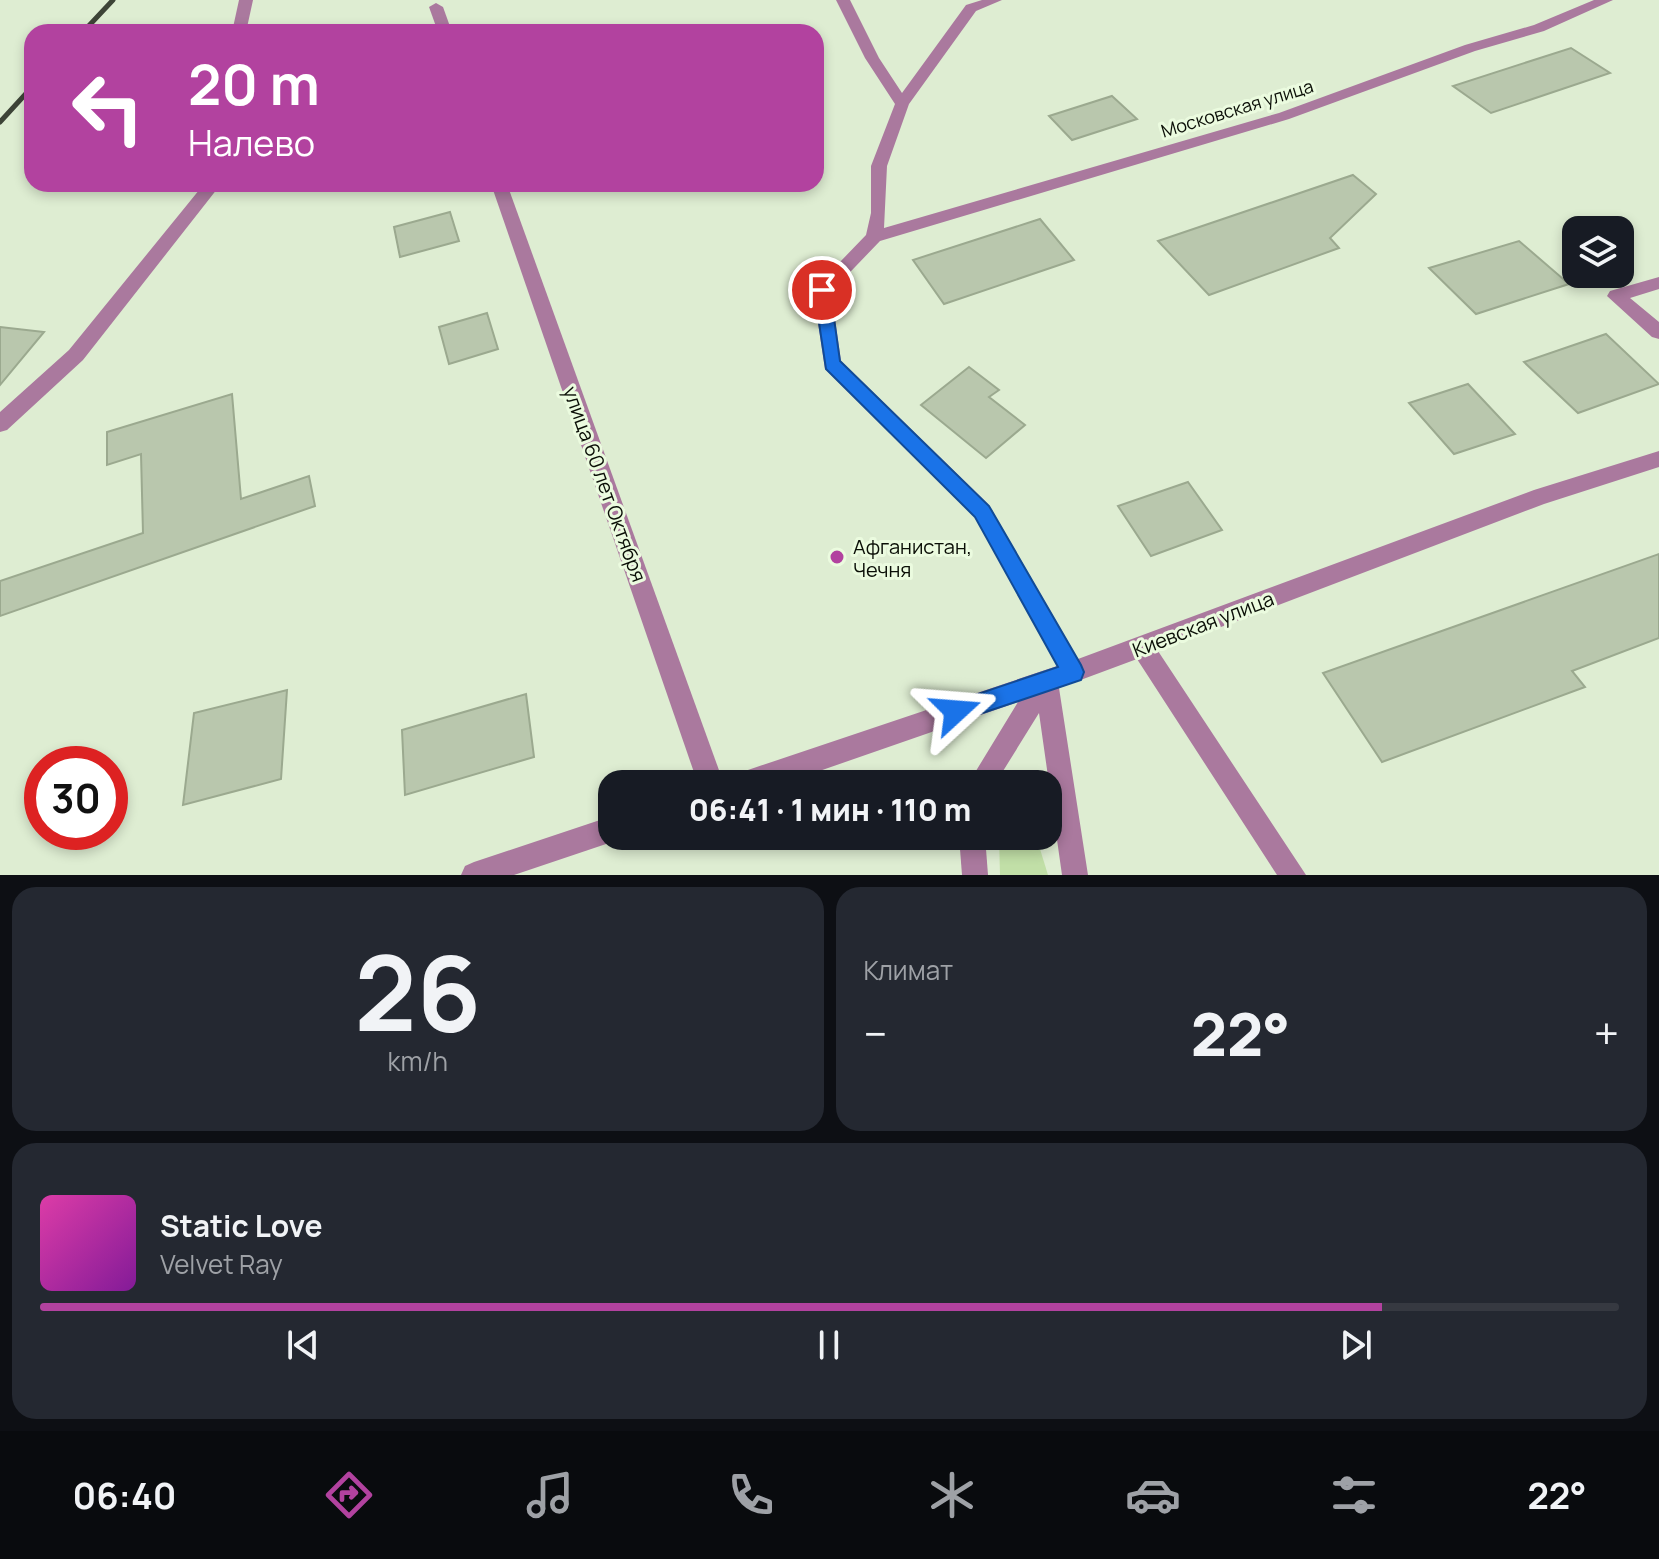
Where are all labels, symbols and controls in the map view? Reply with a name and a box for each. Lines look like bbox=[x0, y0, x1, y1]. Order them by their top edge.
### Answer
text: 20 m bbox=[188, 45, 320, 122]
icon: left bbox=[56, 56, 160, 160]
street label: Московская улица bbox=[1158, 73, 1316, 143]
text: Налево bbox=[188, 118, 315, 167]
map controls bbox=[1562, 216, 1634, 288]
button: layers bbox=[1562, 216, 1634, 288]
pin bbox=[788, 256, 856, 324]
icon: arrive bbox=[800, 268, 844, 312]
street label: улица 60 лет Октября bbox=[557, 383, 653, 585]
place label: Афганистан, Чечня bbox=[853, 533, 972, 583]
marker: Афганистан, Чечня bbox=[828, 548, 846, 566]
street label: Киевская улица bbox=[1128, 585, 1278, 663]
position arrow bbox=[914, 669, 998, 753]
speed limit sign: 30 bbox=[24, 746, 128, 850]
text: 06:41 · 1 мин · 110 m bbox=[689, 789, 971, 830]
text: 26 bbox=[354, 920, 481, 1062]
text: Климат bbox=[864, 952, 953, 988]
text: 22° bbox=[1191, 992, 1290, 1074]
text: − bbox=[864, 1003, 887, 1063]
text: + bbox=[1594, 1003, 1619, 1063]
text: km/h bbox=[388, 1043, 448, 1079]
text: Static Love bbox=[160, 1205, 323, 1246]
text: Velvet Ray bbox=[160, 1246, 283, 1282]
icon: previous bbox=[281, 1323, 325, 1367]
icon: pause bbox=[807, 1323, 851, 1367]
icon: next bbox=[1334, 1323, 1378, 1367]
icon: directions bbox=[321, 1467, 377, 1523]
icon: music bbox=[522, 1467, 578, 1523]
icon: phone bbox=[723, 1467, 779, 1523]
icon: climate bbox=[924, 1467, 980, 1523]
icon: car bbox=[1125, 1467, 1181, 1523]
icon: filters bbox=[1326, 1467, 1382, 1523]
text: 06:40 bbox=[72, 1471, 176, 1520]
text: 22° bbox=[1527, 1471, 1586, 1520]

